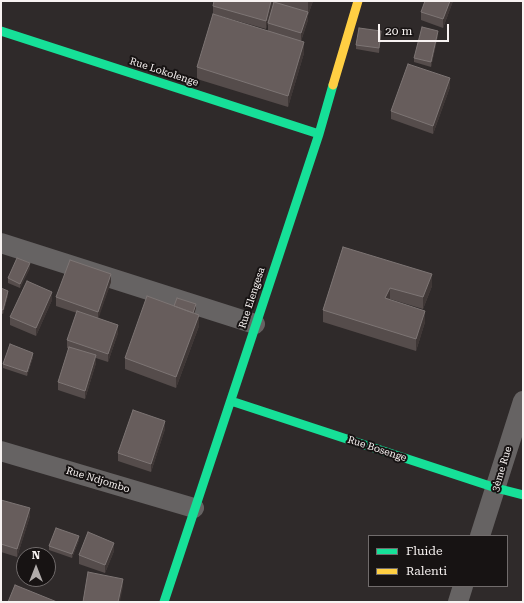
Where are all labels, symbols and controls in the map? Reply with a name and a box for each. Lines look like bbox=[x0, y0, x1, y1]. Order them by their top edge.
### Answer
scale bar bbox=[380, 16, 451, 42]
text: 20 m bbox=[385, 24, 412, 38]
street label: Rue Lokolenge bbox=[128, 55, 200, 89]
street label: Rue Elengesa bbox=[236, 266, 268, 330]
street label: Rue Bosenge bbox=[346, 434, 408, 464]
street label: 3ème Rue bbox=[489, 445, 515, 493]
street label: Rue Ndjombo bbox=[65, 465, 131, 495]
legend bbox=[368, 535, 508, 587]
text: Fluide bbox=[406, 544, 443, 558]
north arrow bbox=[16, 547, 56, 587]
text: N bbox=[32, 549, 40, 562]
text: Ralenti bbox=[406, 564, 447, 578]

